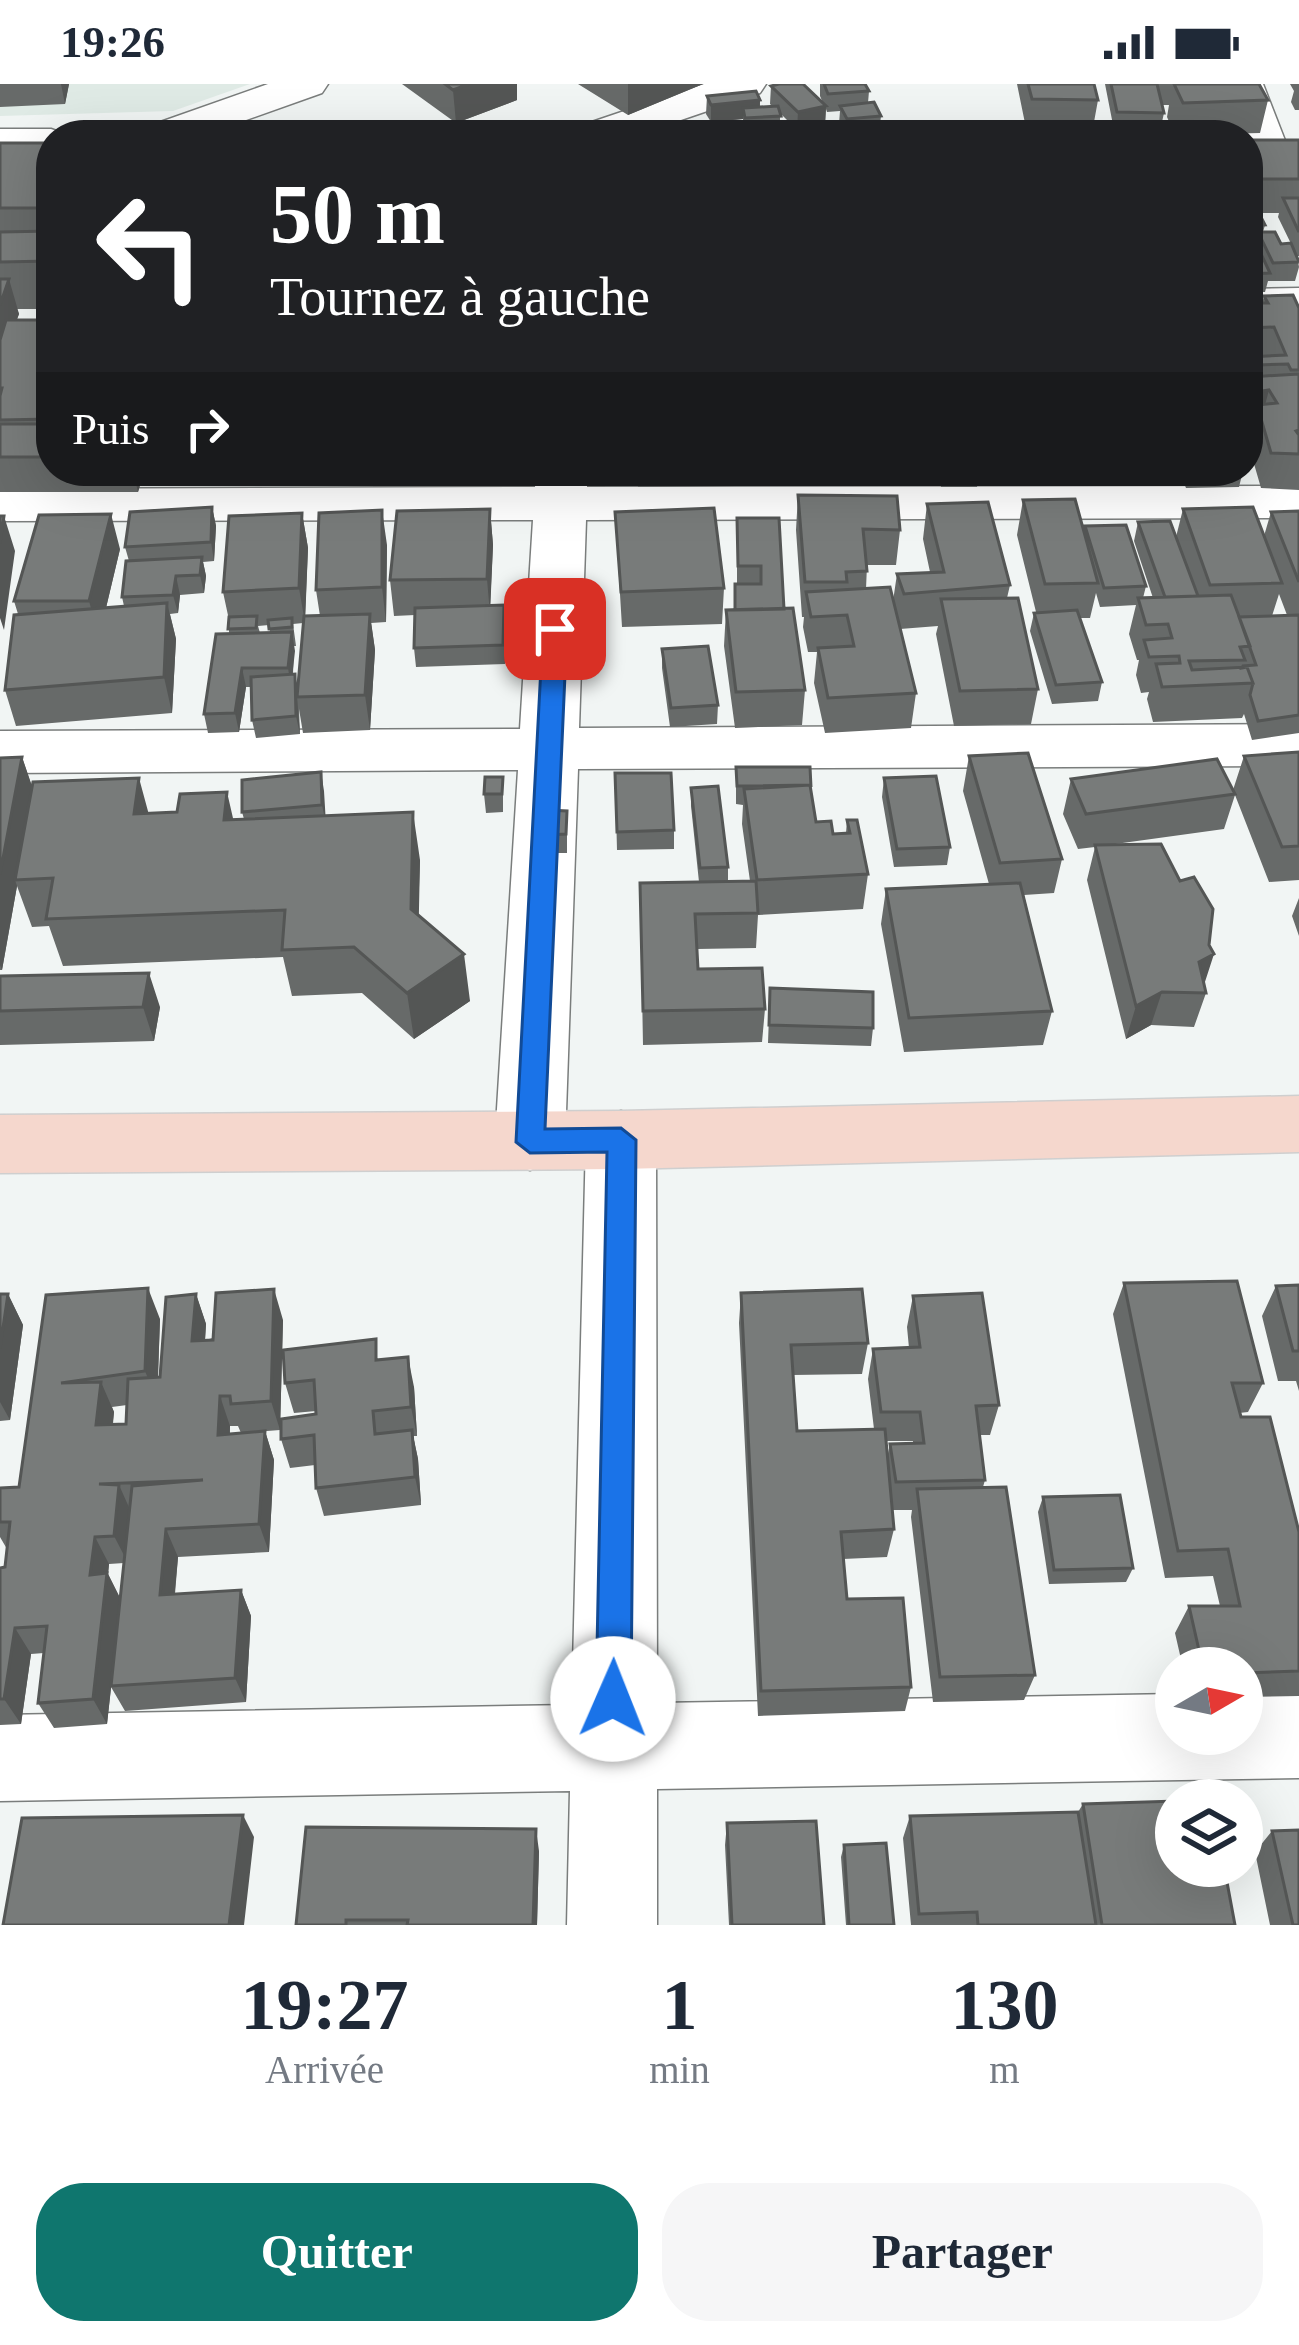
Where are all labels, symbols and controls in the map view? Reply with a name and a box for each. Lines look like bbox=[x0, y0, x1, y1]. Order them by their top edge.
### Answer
text: 19:26 bbox=[60, 17, 165, 67]
icon: left bbox=[72, 168, 228, 324]
text: 50 m bbox=[270, 168, 445, 261]
text: Tournez à gauche bbox=[270, 267, 650, 327]
icon: right bbox=[174, 396, 240, 462]
text: Puis bbox=[72, 404, 150, 454]
pin bbox=[504, 578, 606, 680]
icon: arrive bbox=[522, 596, 588, 662]
position arrow bbox=[550, 1636, 676, 1762]
north arrow bbox=[1155, 1647, 1263, 1755]
map controls bbox=[1155, 1647, 1263, 1887]
button: layers bbox=[1155, 1779, 1263, 1887]
text: 19:27 bbox=[241, 1965, 409, 2045]
text: 1 bbox=[661, 1965, 697, 2045]
text: 130 bbox=[950, 1965, 1058, 2045]
text: Arrivée bbox=[265, 2048, 384, 2091]
text: min bbox=[649, 2048, 710, 2091]
text: m bbox=[989, 2048, 1020, 2091]
button: Quitter bbox=[36, 2183, 638, 2321]
button: Partager bbox=[662, 2183, 1263, 2321]

